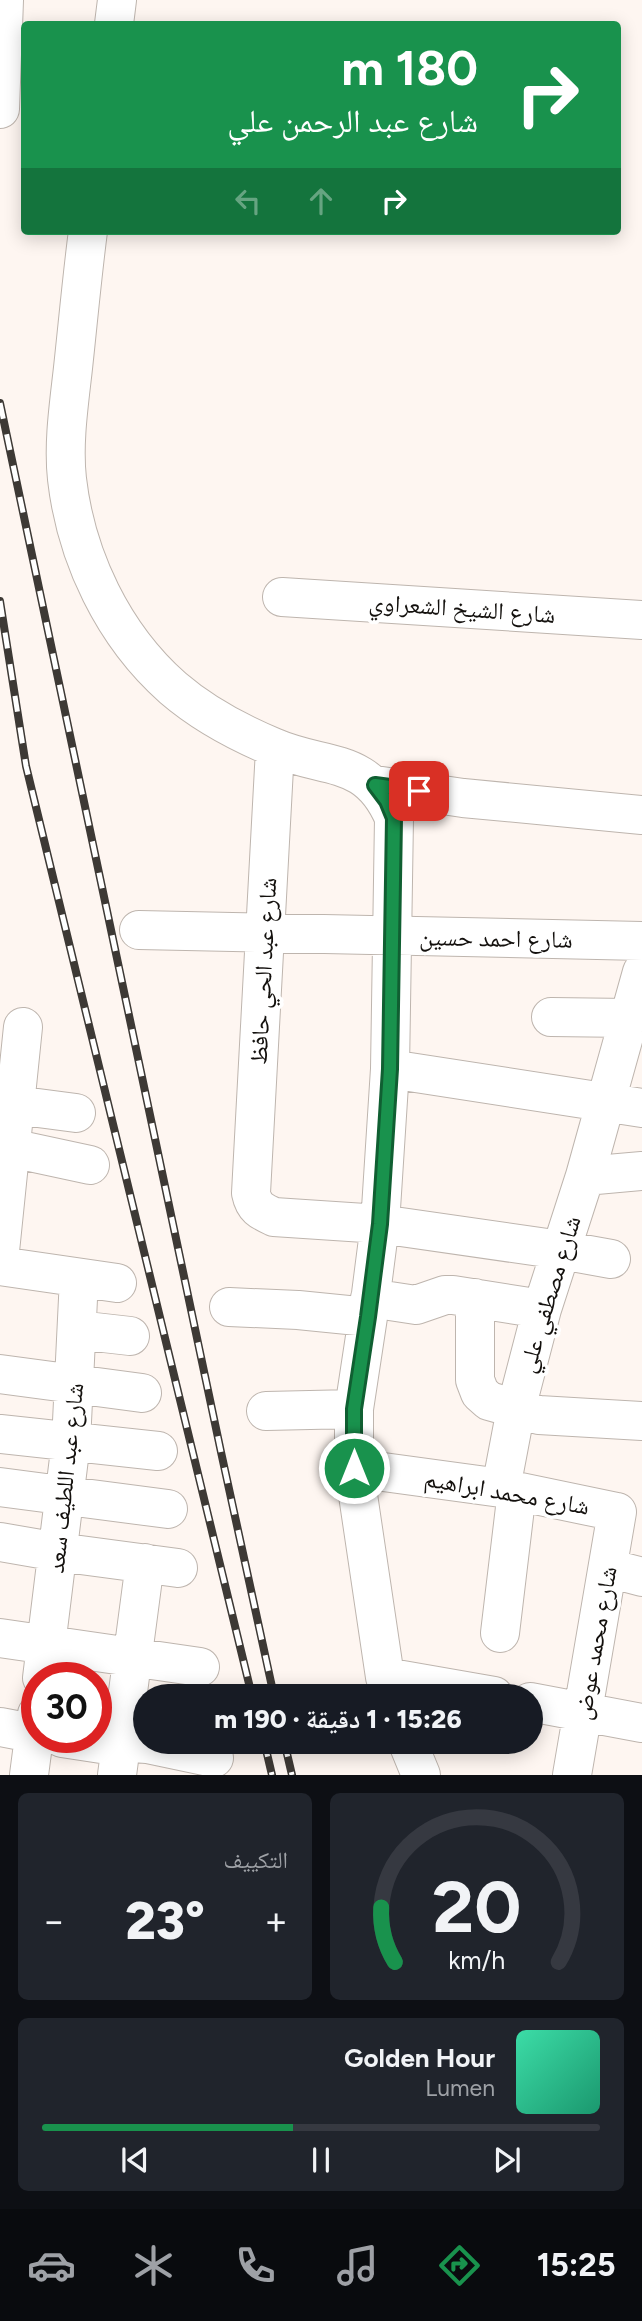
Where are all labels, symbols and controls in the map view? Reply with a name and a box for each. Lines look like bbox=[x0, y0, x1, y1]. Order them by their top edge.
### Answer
text: 180 m bbox=[341, 38, 478, 97]
icon: right bbox=[502, 49, 593, 140]
text: شارع عبد الرحمن علي bbox=[227, 102, 478, 140]
icon: left bbox=[229, 182, 267, 220]
icon: ahead bbox=[302, 182, 340, 220]
icon: right bbox=[375, 182, 413, 220]
street label: شارع الشيخ الشعراوي bbox=[367, 587, 556, 634]
pin bbox=[389, 761, 449, 821]
icon: arrive bbox=[400, 772, 438, 810]
street label: شارع عبد الحي حافظ bbox=[244, 877, 287, 1065]
street label: شارع احمد حسين bbox=[419, 922, 573, 955]
street label: شارع مصطفي علي bbox=[511, 1212, 591, 1377]
street label: شارع عبد اللطيف سعد bbox=[41, 1381, 90, 1575]
position arrow bbox=[317, 1431, 391, 1505]
street label: شارع محمد ابراهيم bbox=[422, 1463, 592, 1523]
street label: شارع محمد عوض bbox=[567, 1564, 624, 1722]
speed limit sign: 30 bbox=[21, 1662, 112, 1753]
text: 15:26 · 1 دقيقة · 190 m bbox=[214, 1703, 462, 1735]
text: التكييف bbox=[223, 1846, 288, 1874]
text: 20 bbox=[432, 1864, 522, 1951]
text: 23° bbox=[125, 1890, 205, 1952]
text: − bbox=[42, 1898, 66, 1944]
text: + bbox=[264, 1898, 288, 1944]
text: km/h bbox=[448, 1945, 506, 1975]
text: Golden Hour bbox=[344, 2042, 495, 2074]
text: Lumen bbox=[425, 2074, 495, 2102]
icon: previous bbox=[116, 2141, 154, 2179]
icon: pause bbox=[302, 2141, 340, 2179]
icon: next bbox=[488, 2141, 526, 2179]
icon: car bbox=[27, 2241, 76, 2290]
icon: climate bbox=[129, 2241, 178, 2290]
icon: phone bbox=[231, 2241, 280, 2290]
icon: music bbox=[333, 2241, 382, 2290]
icon: directions bbox=[435, 2241, 484, 2290]
text: 15:25 bbox=[537, 2246, 616, 2284]

